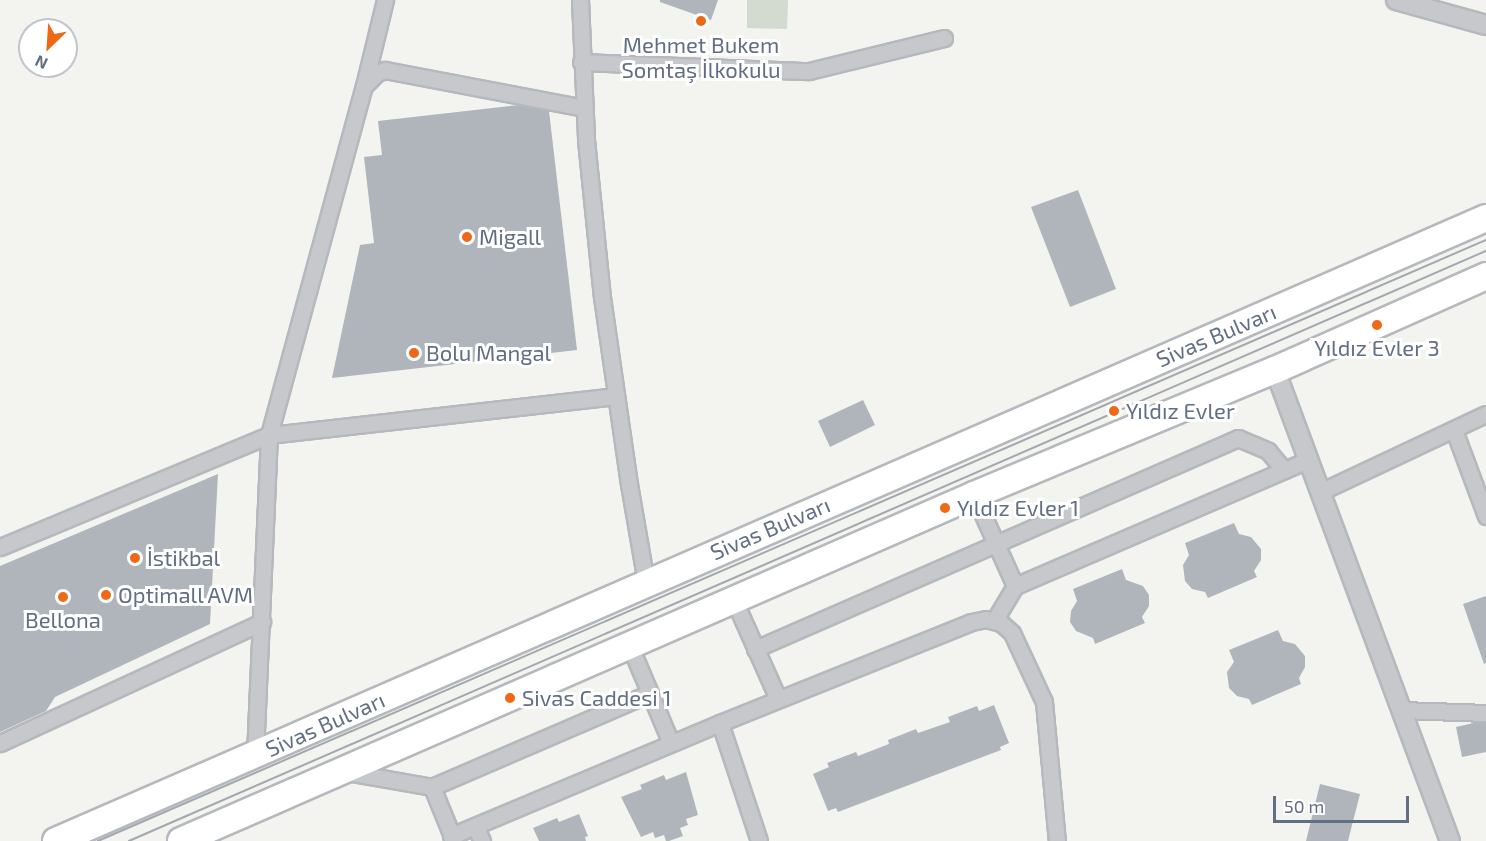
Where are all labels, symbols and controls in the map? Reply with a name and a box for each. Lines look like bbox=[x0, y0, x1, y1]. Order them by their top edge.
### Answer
marker: Mehmet Bukem Somtaş İlkokulu bbox=[694, 14, 708, 28]
north arrow bbox=[18, 18, 78, 78]
place label: Mehmet Bukem Somtaş İlkokulu bbox=[621, 31, 781, 82]
text: N bbox=[32, 52, 50, 74]
place label: Migall bbox=[479, 224, 541, 250]
marker: Migall bbox=[460, 230, 474, 244]
street label: Sivas Bulvarı bbox=[1152, 298, 1280, 372]
marker: Yıldız Evler 3 bbox=[1370, 318, 1384, 332]
place label: Yıldız Evler 3 bbox=[1314, 335, 1440, 361]
place label: Bolu Mangal bbox=[426, 340, 551, 366]
marker: Bolu Mangal bbox=[407, 346, 421, 360]
place label: Yıldız Evler bbox=[1126, 398, 1235, 424]
marker: Yıldız Evler bbox=[1107, 404, 1121, 418]
street label: Sivas Bulvarı bbox=[706, 491, 834, 565]
place label: Yıldız Evler 1 bbox=[957, 495, 1079, 521]
marker: Yıldız Evler 1 bbox=[938, 501, 952, 515]
place label: İstikbal bbox=[147, 545, 220, 571]
marker: İstikbal bbox=[128, 551, 142, 565]
place label: Optimall AVM bbox=[118, 582, 254, 608]
marker: Optimall AVM bbox=[99, 588, 113, 602]
marker: Bellona bbox=[56, 590, 70, 604]
place label: Bellona bbox=[25, 607, 101, 633]
place label: Sivas Caddesi 1 bbox=[522, 685, 671, 711]
street label: Sivas Bulvarı bbox=[261, 686, 389, 762]
marker: Sivas Caddesi 1 bbox=[503, 691, 517, 705]
scale bar bbox=[1276, 784, 1412, 822]
text: 50 m bbox=[1284, 795, 1324, 817]

